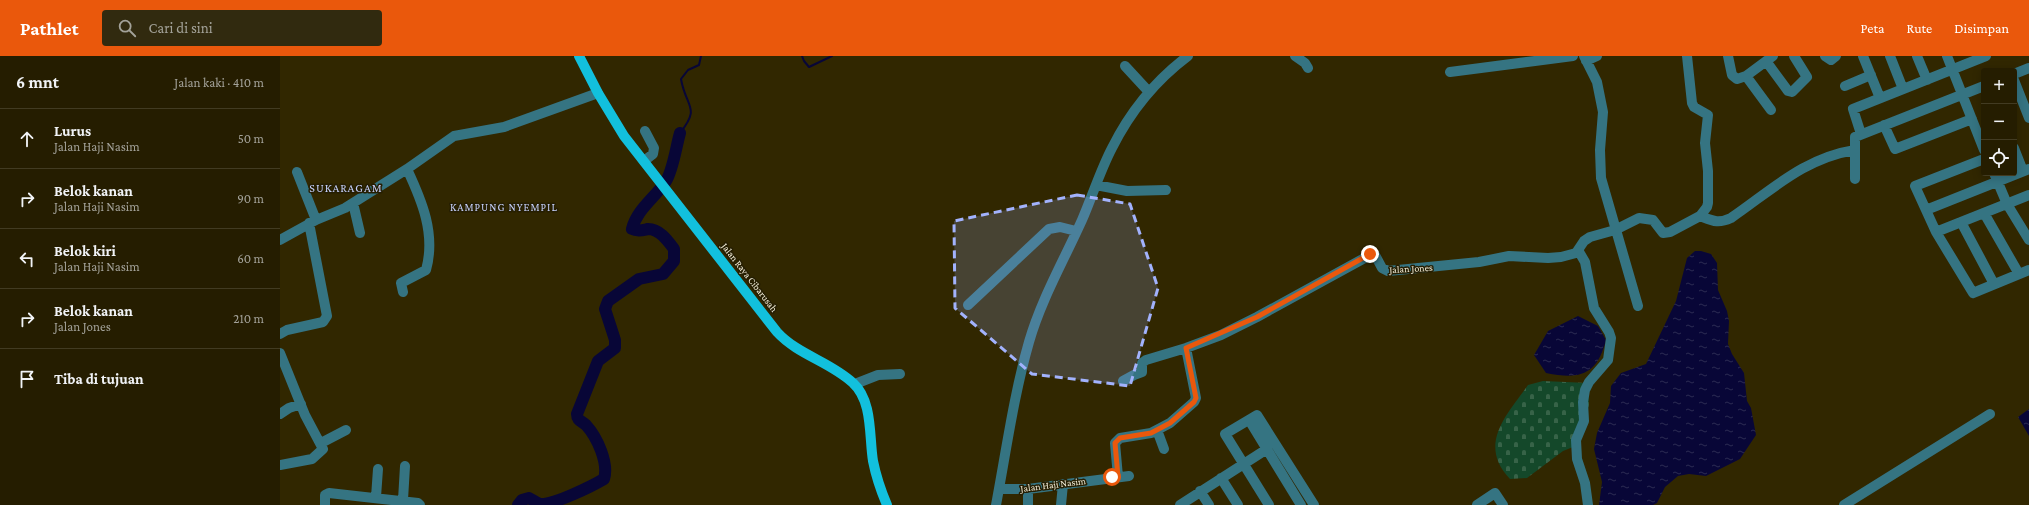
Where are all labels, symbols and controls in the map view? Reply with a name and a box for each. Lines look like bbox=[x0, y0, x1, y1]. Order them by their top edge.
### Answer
search box bbox=[102, 10, 382, 46]
icon: search bbox=[116, 17, 138, 39]
text: Pathlet bbox=[20, 18, 78, 39]
text: Cari di sini bbox=[148, 20, 213, 36]
text: Peta bbox=[1861, 20, 1885, 36]
text: Rute bbox=[1907, 20, 1932, 36]
text: Disimpan bbox=[1954, 20, 2009, 36]
map controls bbox=[1981, 68, 2017, 176]
button: + bbox=[1981, 68, 2017, 104]
text: 6 mnt bbox=[16, 73, 59, 92]
text: Jalan kaki · 410 m bbox=[174, 75, 264, 90]
button: − bbox=[1981, 104, 2017, 140]
text: Lurus bbox=[54, 123, 91, 139]
icon: ahead bbox=[16, 128, 38, 150]
text: 50 m bbox=[238, 131, 264, 146]
text: Jalan Haji Nasim bbox=[54, 139, 140, 154]
button: locate bbox=[1981, 140, 2017, 176]
district label: SUKARAGAM bbox=[309, 181, 383, 195]
text: Belok kanan bbox=[54, 183, 133, 199]
icon: right bbox=[16, 188, 38, 210]
text: 90 m bbox=[237, 191, 264, 206]
text: Jalan Haji Nasim bbox=[54, 199, 140, 214]
district label: KAMPUNG NYEMPIL bbox=[450, 201, 558, 213]
street label: Jalan Raya Cibarusah bbox=[719, 240, 780, 314]
text: Belok kiri bbox=[54, 243, 116, 259]
route end bbox=[1361, 245, 1379, 263]
icon: left bbox=[16, 248, 38, 270]
text: 60 m bbox=[237, 251, 264, 266]
text: Jalan Haji Nasim bbox=[54, 259, 140, 274]
street label: Jalan Jones bbox=[1388, 262, 1433, 275]
text: Belok kanan bbox=[54, 303, 133, 319]
icon: right bbox=[16, 308, 38, 330]
text: 210 m bbox=[233, 311, 264, 326]
text: Jalan Jones bbox=[54, 319, 111, 334]
icon: arrive bbox=[16, 368, 38, 390]
text: Tiba di tujuan bbox=[54, 371, 144, 387]
route start bbox=[1103, 468, 1121, 486]
street label: Jalan Haji Nasim bbox=[1019, 475, 1087, 495]

